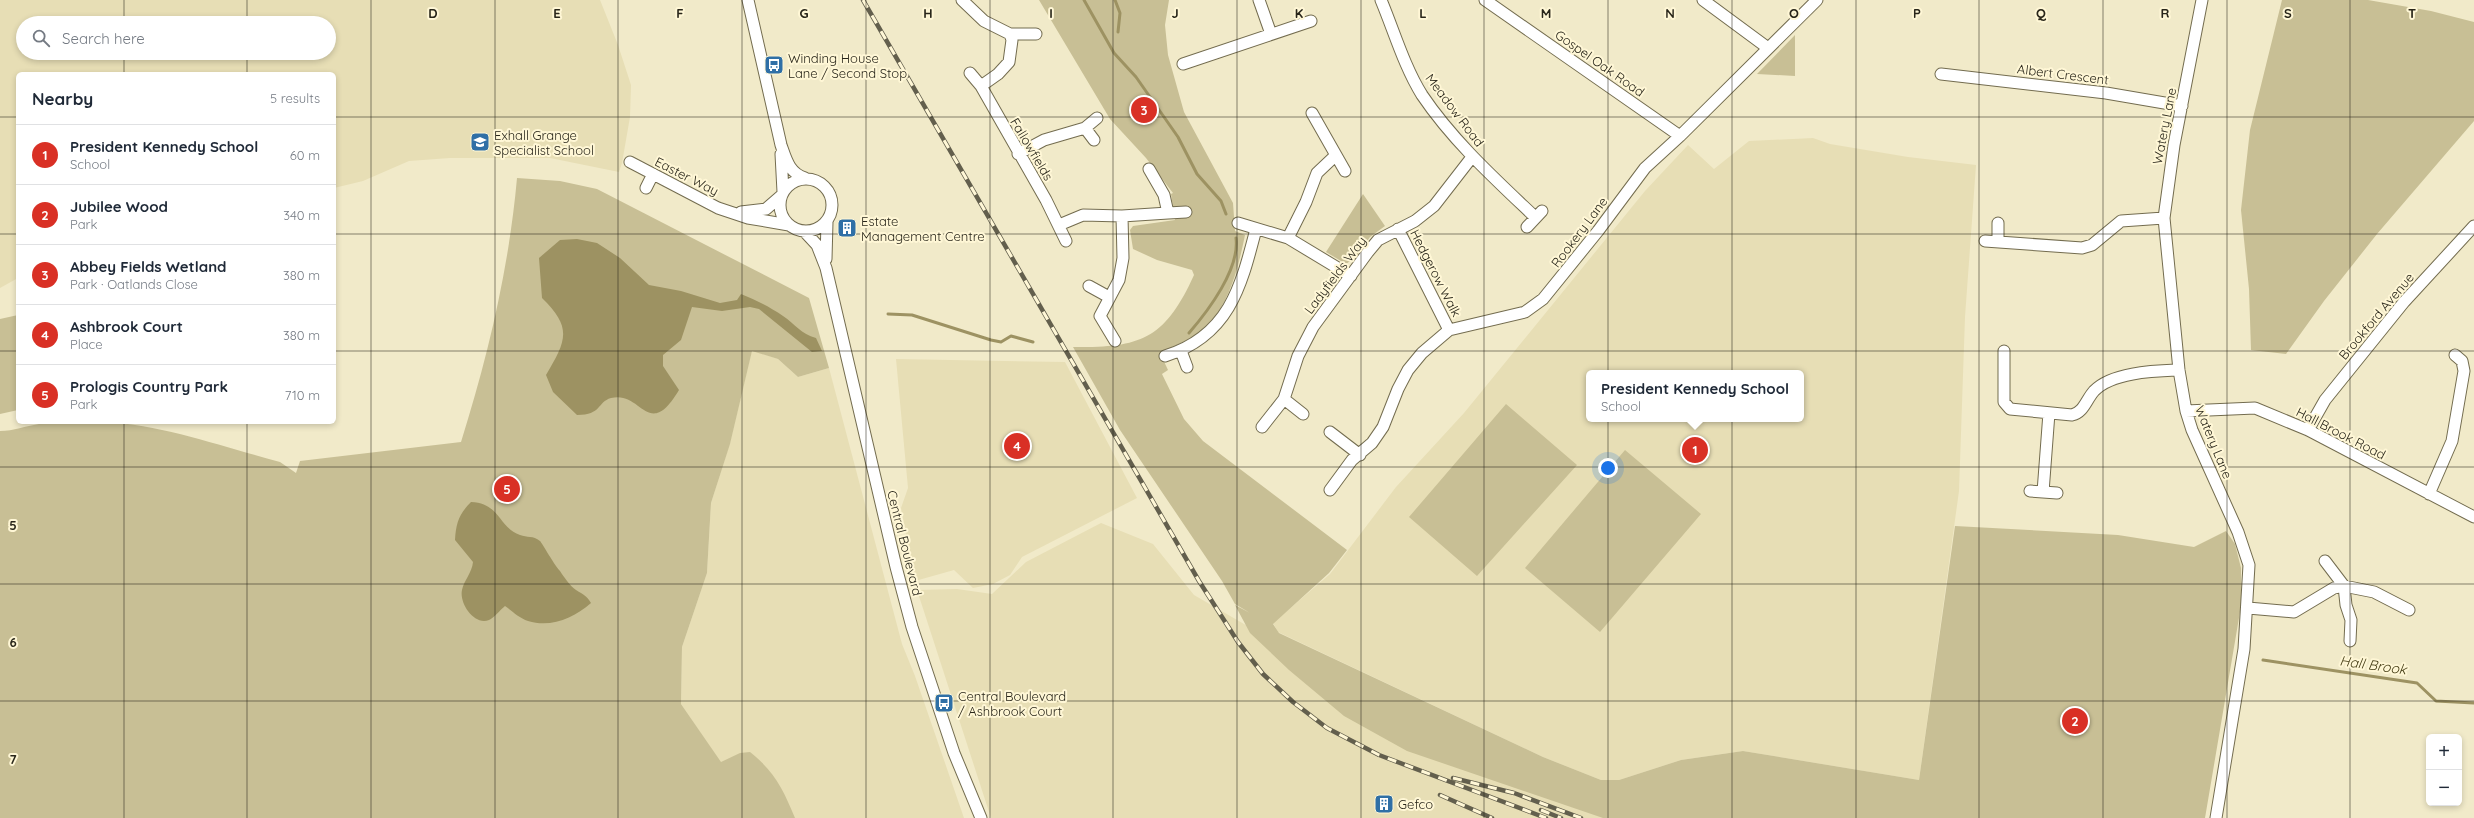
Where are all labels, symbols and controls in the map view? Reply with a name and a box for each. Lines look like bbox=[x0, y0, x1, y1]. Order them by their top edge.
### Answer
text: D bbox=[428, 5, 438, 21]
text: E bbox=[553, 5, 561, 21]
text: F bbox=[676, 5, 684, 21]
text: G bbox=[799, 5, 809, 21]
text: H bbox=[923, 5, 933, 21]
text: I bbox=[1049, 5, 1053, 21]
text: J bbox=[1171, 5, 1179, 21]
text: K bbox=[1295, 5, 1304, 21]
text: L bbox=[1419, 5, 1427, 21]
text: M bbox=[1541, 5, 1551, 21]
text: N bbox=[1665, 5, 1675, 21]
text: O bbox=[1789, 5, 1799, 21]
text: P bbox=[1913, 5, 1921, 21]
text: Q bbox=[2036, 5, 2047, 21]
text: R bbox=[2161, 5, 2170, 21]
text: S bbox=[2284, 5, 2292, 21]
text: T bbox=[2408, 5, 2416, 21]
search box bbox=[16, 16, 336, 60]
street label: Gospel Oak Road bbox=[1552, 26, 1648, 100]
icon: search bbox=[30, 27, 52, 49]
text: Search here bbox=[62, 29, 145, 48]
place label: Winding House Lane / Second Stop bbox=[788, 50, 907, 81]
bus stop icon: Winding House Lane / Second Stop bbox=[763, 54, 785, 76]
street label: Albert Crescent bbox=[2016, 60, 2110, 88]
street label: Meadow Road bbox=[1422, 70, 1488, 150]
street label: Watery Lane bbox=[2149, 86, 2179, 166]
text: Nearby bbox=[32, 88, 93, 109]
text: 5 results bbox=[270, 90, 320, 106]
pin: 3 bbox=[1131, 95, 1157, 125]
street label: Fallowfields bbox=[1007, 115, 1057, 183]
place label: Exhall Grange Specialist School bbox=[494, 127, 594, 158]
school or university icon: Exhall Grange Specialist School bbox=[469, 131, 491, 153]
text: President Kennedy School bbox=[70, 137, 258, 156]
text: 1 bbox=[42, 147, 48, 163]
text: 60 m bbox=[290, 147, 320, 163]
street label: Easter Way bbox=[652, 153, 722, 199]
text: School bbox=[70, 156, 110, 172]
street label: Rookery Lane bbox=[1547, 194, 1611, 270]
text: Jubilee Wood bbox=[70, 197, 168, 216]
text: 2 bbox=[41, 207, 49, 223]
text: 340 m bbox=[283, 207, 320, 223]
place label: Estate Management Centre bbox=[861, 213, 985, 244]
text: Park bbox=[70, 216, 98, 232]
building icon: Estate Management Centre bbox=[836, 217, 858, 239]
street label: Hedgerow Walk bbox=[1407, 227, 1465, 319]
street label: Ladyfields Way bbox=[1301, 233, 1369, 317]
text: Abbey Fields Wetland bbox=[70, 257, 227, 276]
text: 3 bbox=[42, 267, 48, 283]
text: 380 m bbox=[283, 267, 320, 283]
street label: Brookford Avenue bbox=[2335, 269, 2417, 363]
text: Park · Oatlands Close bbox=[70, 276, 198, 292]
text: Ashbrook Court bbox=[70, 317, 183, 336]
text: 4 bbox=[41, 327, 49, 343]
text: 380 m bbox=[283, 327, 320, 343]
text: Place bbox=[70, 336, 103, 352]
popup bbox=[1586, 370, 1804, 422]
text: Prologis Country Park bbox=[70, 377, 228, 396]
text: President Kennedy School bbox=[1601, 379, 1789, 398]
text: 5 bbox=[41, 387, 49, 403]
text: 710 m bbox=[285, 387, 320, 403]
text: Park bbox=[70, 396, 98, 412]
text: School bbox=[1601, 398, 1641, 414]
street label: Watery Lane bbox=[2192, 403, 2236, 481]
street label: Hall Brook Road bbox=[2294, 404, 2388, 462]
pin: 4 bbox=[1004, 431, 1030, 461]
pin: 1 bbox=[1682, 435, 1708, 465]
your location bbox=[1598, 458, 1618, 478]
pin: 5 bbox=[494, 474, 520, 504]
street label: Central Boulevard bbox=[884, 489, 926, 597]
text: 5 bbox=[9, 517, 17, 533]
text: 6 bbox=[9, 634, 17, 650]
water label: Hall Brook bbox=[2338, 651, 2409, 679]
place label: Central Boulevard / Ashbrook Court bbox=[958, 688, 1066, 719]
bus stop icon: Central Boulevard / Ashbrook Court bbox=[933, 692, 955, 714]
pin: 2 bbox=[2062, 706, 2088, 736]
map controls bbox=[2426, 734, 2462, 806]
button: + bbox=[2426, 734, 2462, 770]
text: 7 bbox=[9, 751, 17, 767]
button: − bbox=[2426, 770, 2462, 806]
building icon: Gefco bbox=[1373, 793, 1395, 815]
place label: Gefco bbox=[1398, 796, 1433, 812]

